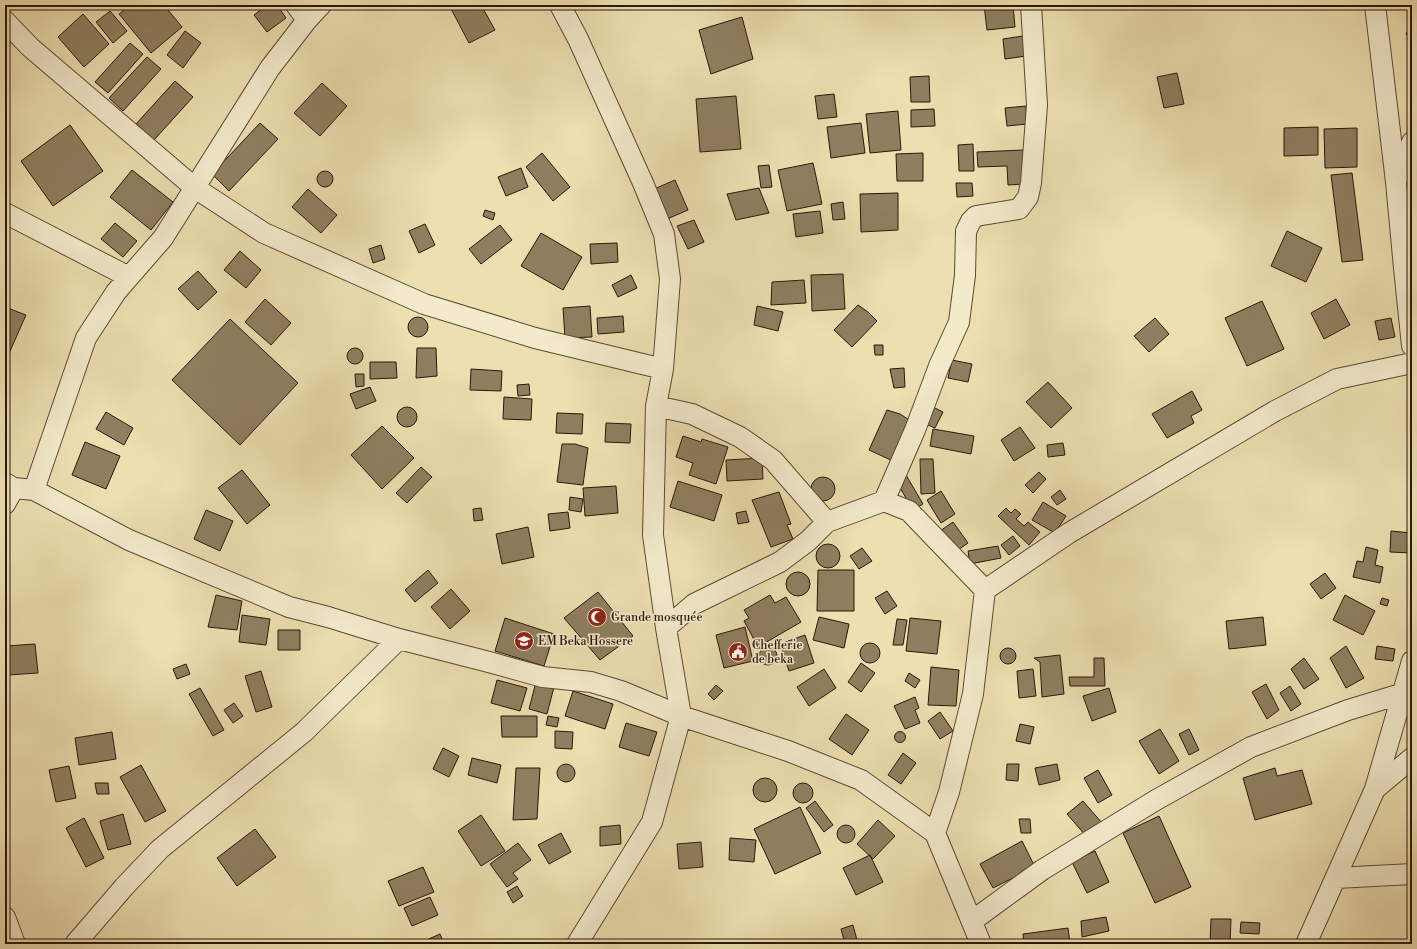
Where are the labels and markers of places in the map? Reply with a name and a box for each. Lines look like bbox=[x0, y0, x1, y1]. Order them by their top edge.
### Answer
mosque icon: Grande mosquée bbox=[586, 606, 608, 628]
place label: Grande mosquée bbox=[611, 610, 702, 625]
school or university icon: EM Beka Hossere bbox=[513, 630, 535, 652]
place label: EM Beka Hossere bbox=[538, 634, 633, 649]
place label: Chefferie de beka bbox=[752, 638, 802, 667]
public building icon: Chefferie de beka bbox=[727, 641, 749, 663]

